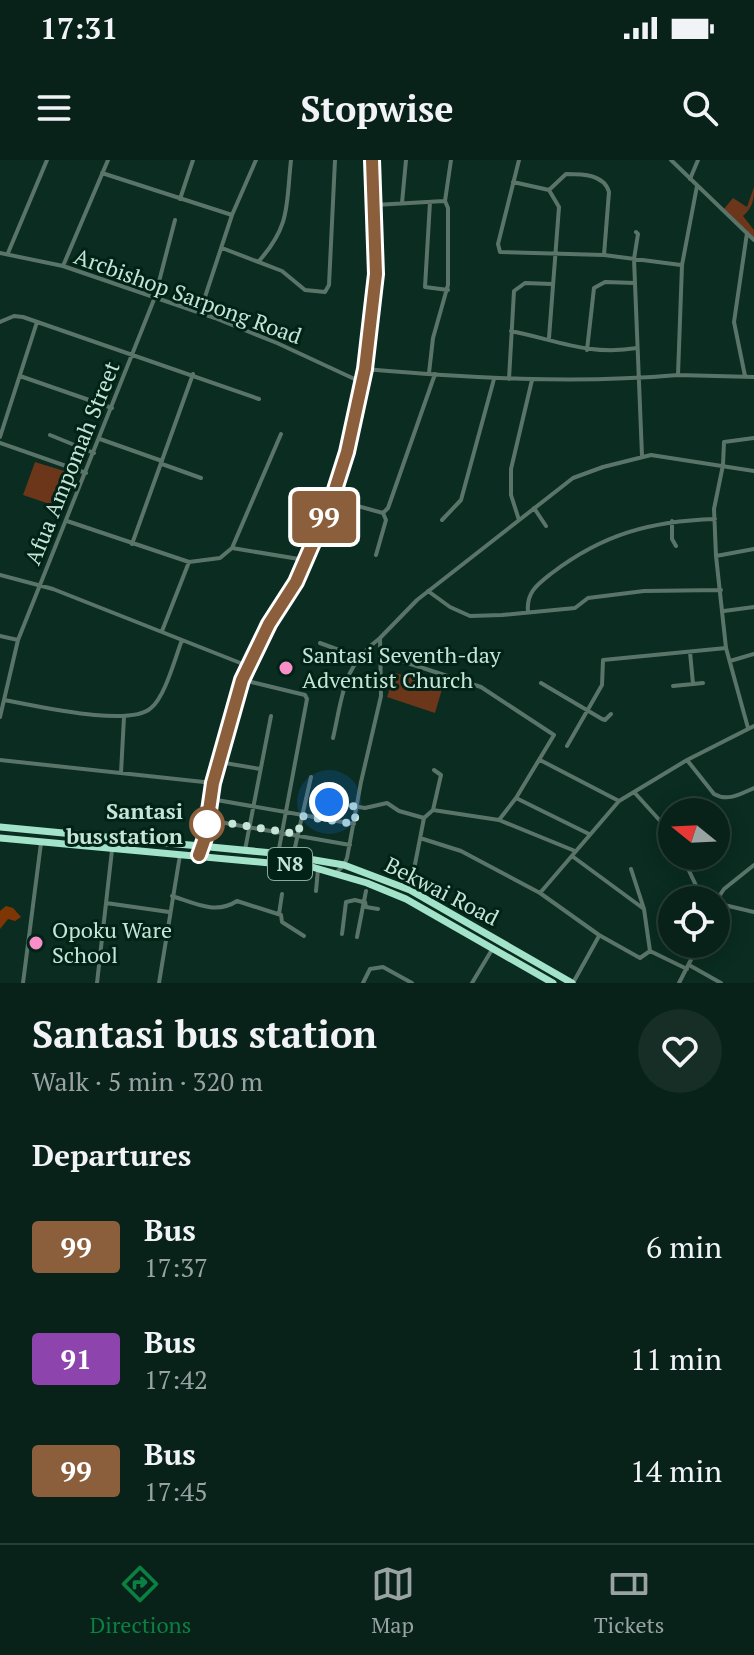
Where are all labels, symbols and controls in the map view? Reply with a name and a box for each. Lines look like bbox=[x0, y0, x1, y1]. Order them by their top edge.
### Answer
text: 17:31 bbox=[40, 8, 118, 48]
text: Stopwise bbox=[300, 85, 454, 132]
icon: menu bbox=[32, 86, 76, 130]
icon: search bbox=[678, 86, 722, 130]
street label: Arcbishop Sarpong Road bbox=[71, 241, 306, 350]
street label: Afua Ampomah Street bbox=[17, 357, 126, 569]
line badge: 99 bbox=[288, 491, 360, 543]
text: 99 bbox=[308, 498, 340, 535]
place label: Santasi Seventh-day Adventist Church bbox=[302, 640, 502, 694]
marker: Santasi Seventh-day Adventist Church bbox=[277, 659, 295, 677]
your location bbox=[309, 782, 349, 822]
place label: Santasi bus station bbox=[65, 796, 183, 850]
north arrow bbox=[658, 798, 730, 870]
map controls bbox=[658, 798, 730, 958]
marker: Santasi bus station bbox=[190, 807, 224, 841]
road number: N8 bbox=[268, 848, 312, 880]
street label: Bekwai Road bbox=[380, 849, 504, 932]
button: locate bbox=[658, 886, 730, 958]
place label: Opoku Ware School bbox=[52, 915, 172, 969]
marker: Opoku Ware School bbox=[27, 934, 45, 952]
text: Santasi bus station bbox=[32, 1009, 377, 1059]
button: heart bbox=[638, 1009, 722, 1093]
text: Walk · 5 min · 320 m bbox=[32, 1064, 263, 1098]
text: Departures bbox=[32, 1135, 191, 1175]
text: Bus bbox=[144, 1210, 196, 1250]
text: 6 min bbox=[646, 1227, 722, 1267]
text: 99 bbox=[60, 1228, 92, 1265]
text: 17:37 bbox=[144, 1250, 208, 1284]
text: Bus bbox=[144, 1322, 196, 1362]
text: 11 min bbox=[630, 1339, 722, 1379]
text: 91 bbox=[60, 1340, 92, 1377]
text: 17:42 bbox=[144, 1362, 208, 1396]
text: Bus bbox=[144, 1434, 196, 1474]
text: 14 min bbox=[630, 1451, 722, 1491]
text: 99 bbox=[60, 1452, 92, 1489]
text: 17:45 bbox=[144, 1474, 208, 1508]
tab: Directions bbox=[90, 1562, 191, 1639]
tab: Map bbox=[371, 1562, 415, 1639]
tab: Tickets bbox=[594, 1562, 664, 1639]

